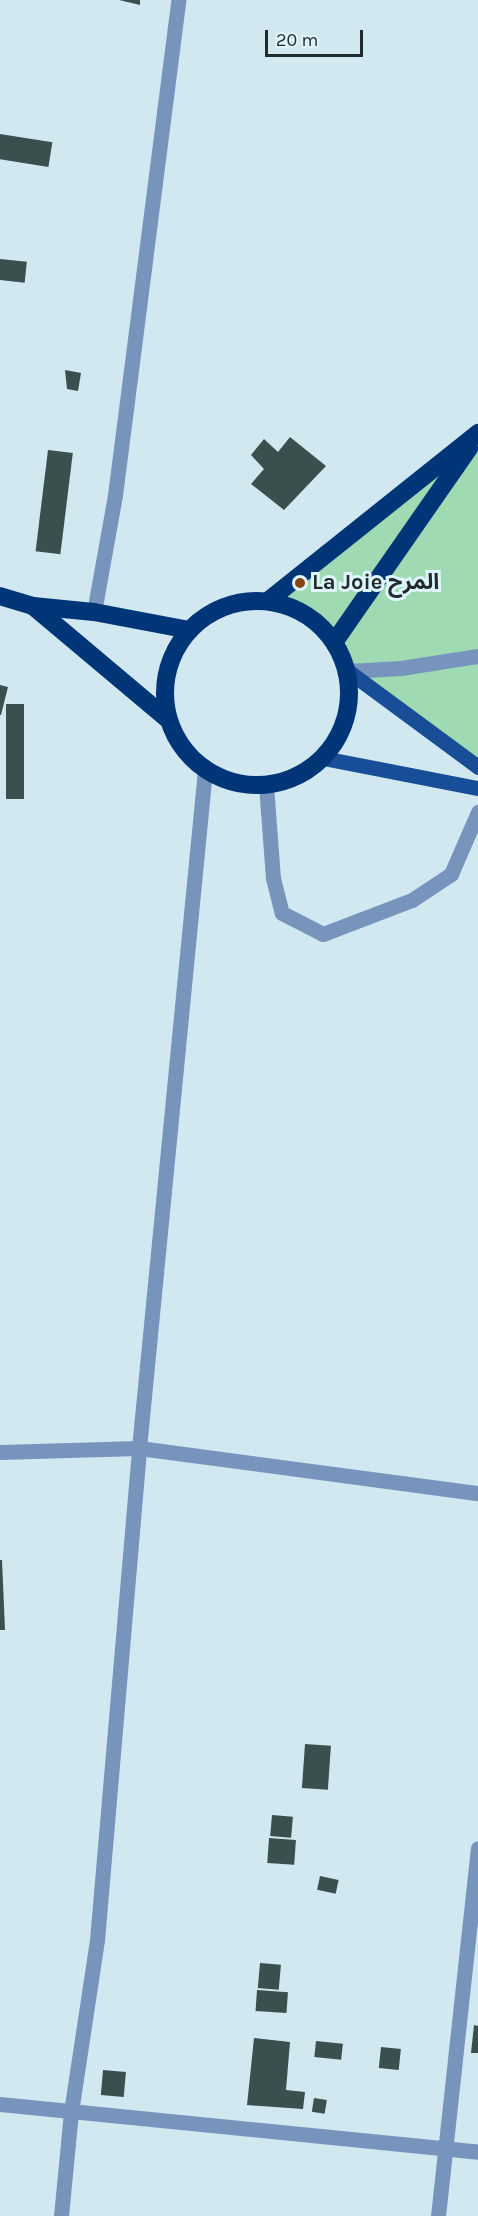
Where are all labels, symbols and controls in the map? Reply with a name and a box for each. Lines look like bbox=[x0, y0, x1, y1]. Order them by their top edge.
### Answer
scale bar bbox=[268, 18, 366, 56]
text: 20 m bbox=[276, 29, 318, 51]
place label: La Joie المرح bbox=[312, 570, 439, 596]
marker: La Joie المرح bbox=[293, 576, 307, 590]

